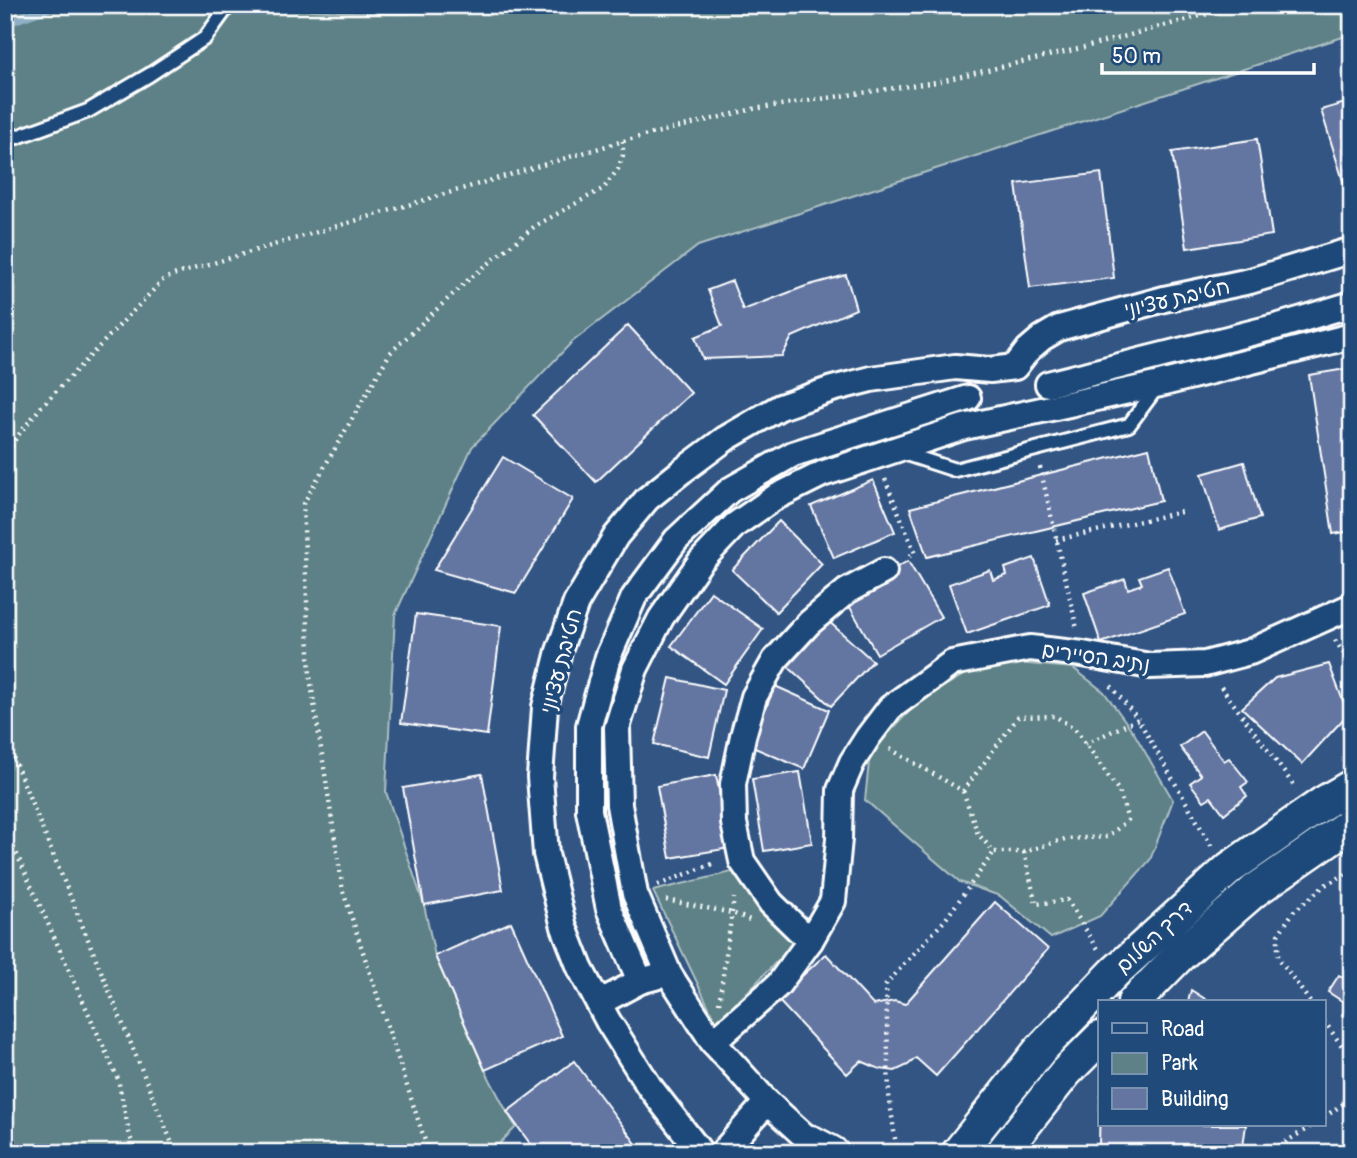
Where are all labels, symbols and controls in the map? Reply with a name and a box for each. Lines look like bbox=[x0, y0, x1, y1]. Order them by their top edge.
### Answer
scale bar bbox=[1102, 32, 1313, 76]
text: 50 m bbox=[1112, 43, 1161, 70]
street label: חטיבת עציוני bbox=[1121, 273, 1233, 324]
street label: חטיבת עציוני bbox=[534, 605, 589, 717]
street label: נתיב הסיירים bbox=[1040, 637, 1152, 678]
street label: דרך השלום bbox=[1110, 895, 1199, 980]
legend bbox=[1098, 1000, 1326, 1126]
text: Road bbox=[1161, 1016, 1205, 1043]
text: Park bbox=[1161, 1050, 1198, 1077]
text: Building bbox=[1161, 1086, 1228, 1113]

